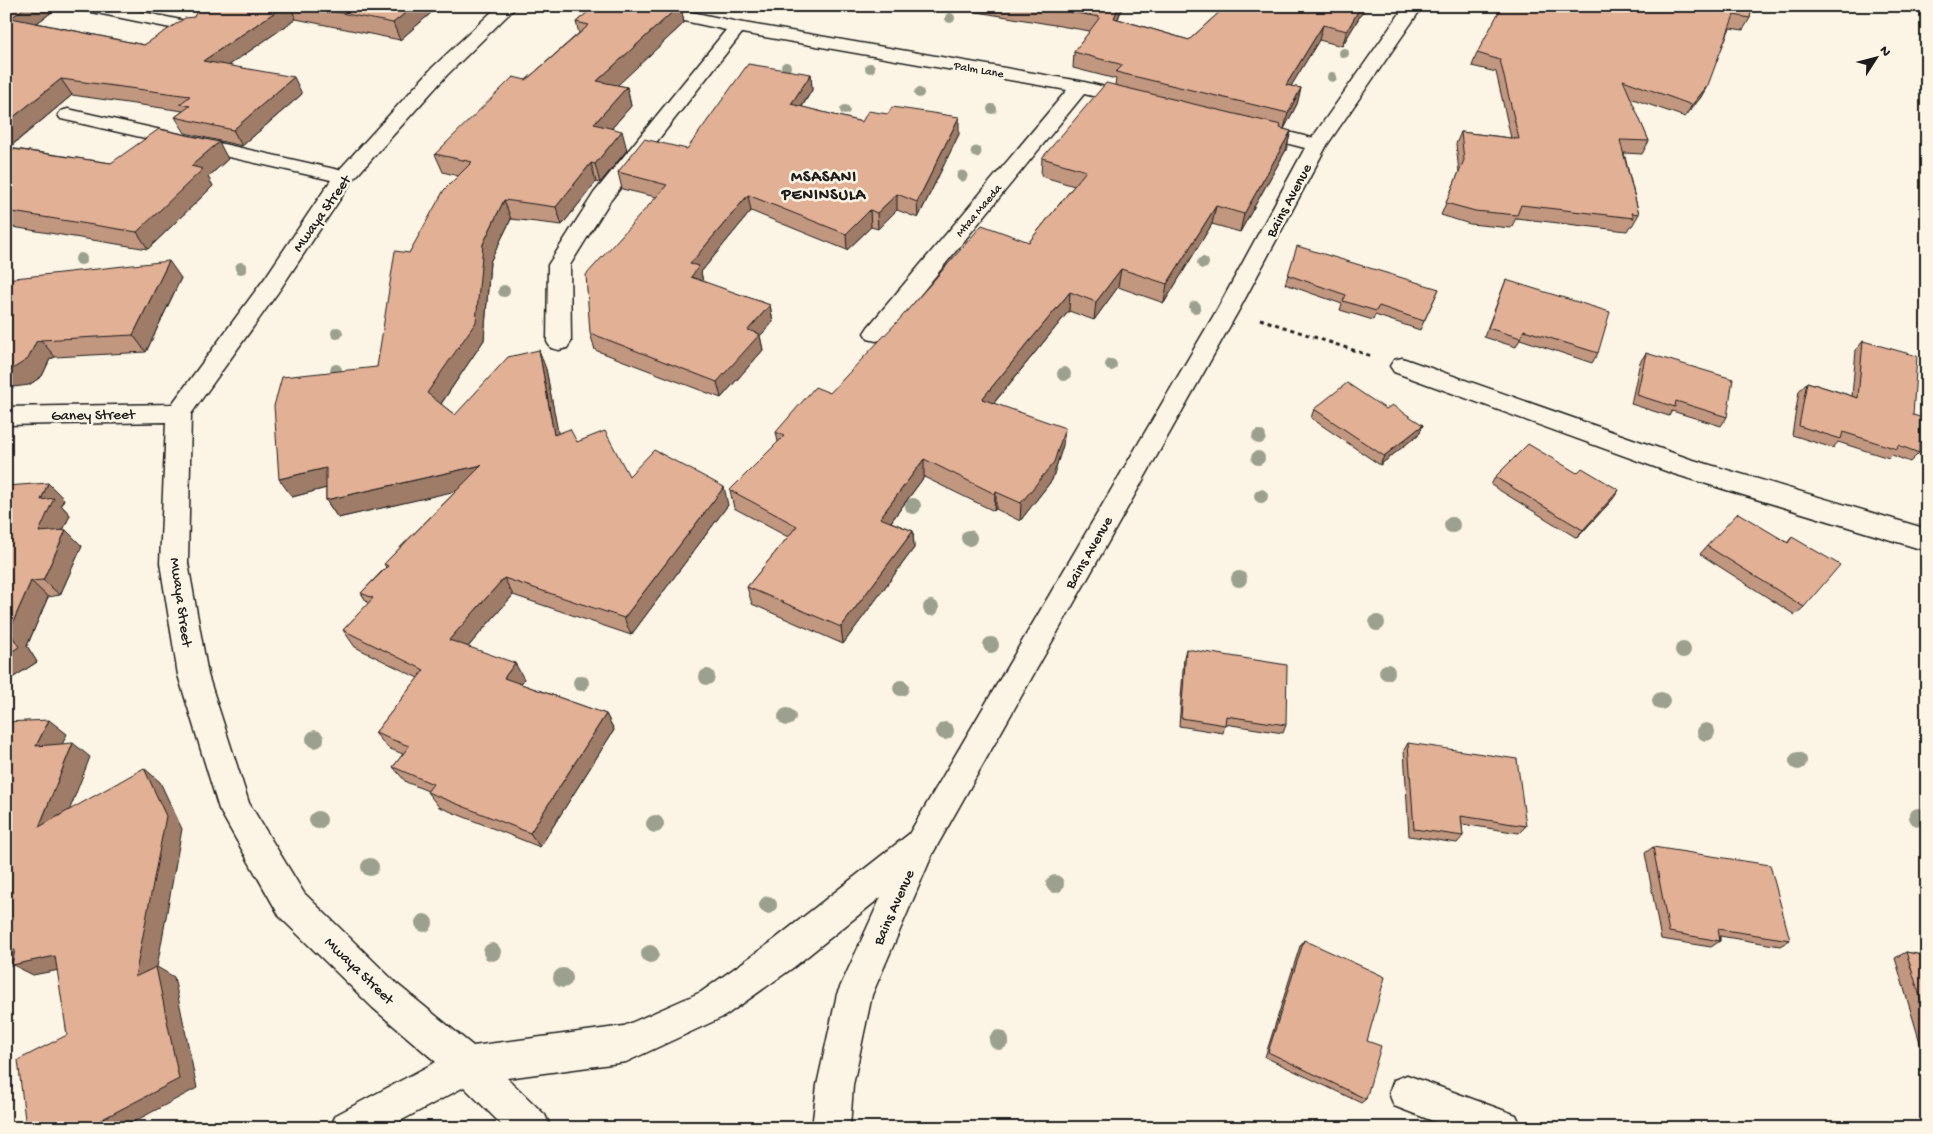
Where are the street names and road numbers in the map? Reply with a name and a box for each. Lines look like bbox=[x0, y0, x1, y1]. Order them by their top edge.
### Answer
street label: Palm Lane bbox=[952, 60, 1005, 82]
street label: Bains Avenue bbox=[1262, 161, 1317, 242]
street label: Mwaya Street bbox=[290, 171, 357, 256]
street label: Mtaa Maeda bbox=[954, 182, 1006, 240]
street label: Ganey Street bbox=[51, 406, 137, 426]
street label: Bains Avenue bbox=[1061, 513, 1118, 593]
street label: Mwaya Street bbox=[165, 557, 195, 650]
street label: Bains Avenue bbox=[870, 867, 920, 949]
street label: Mwaya Street bbox=[320, 934, 398, 1010]

